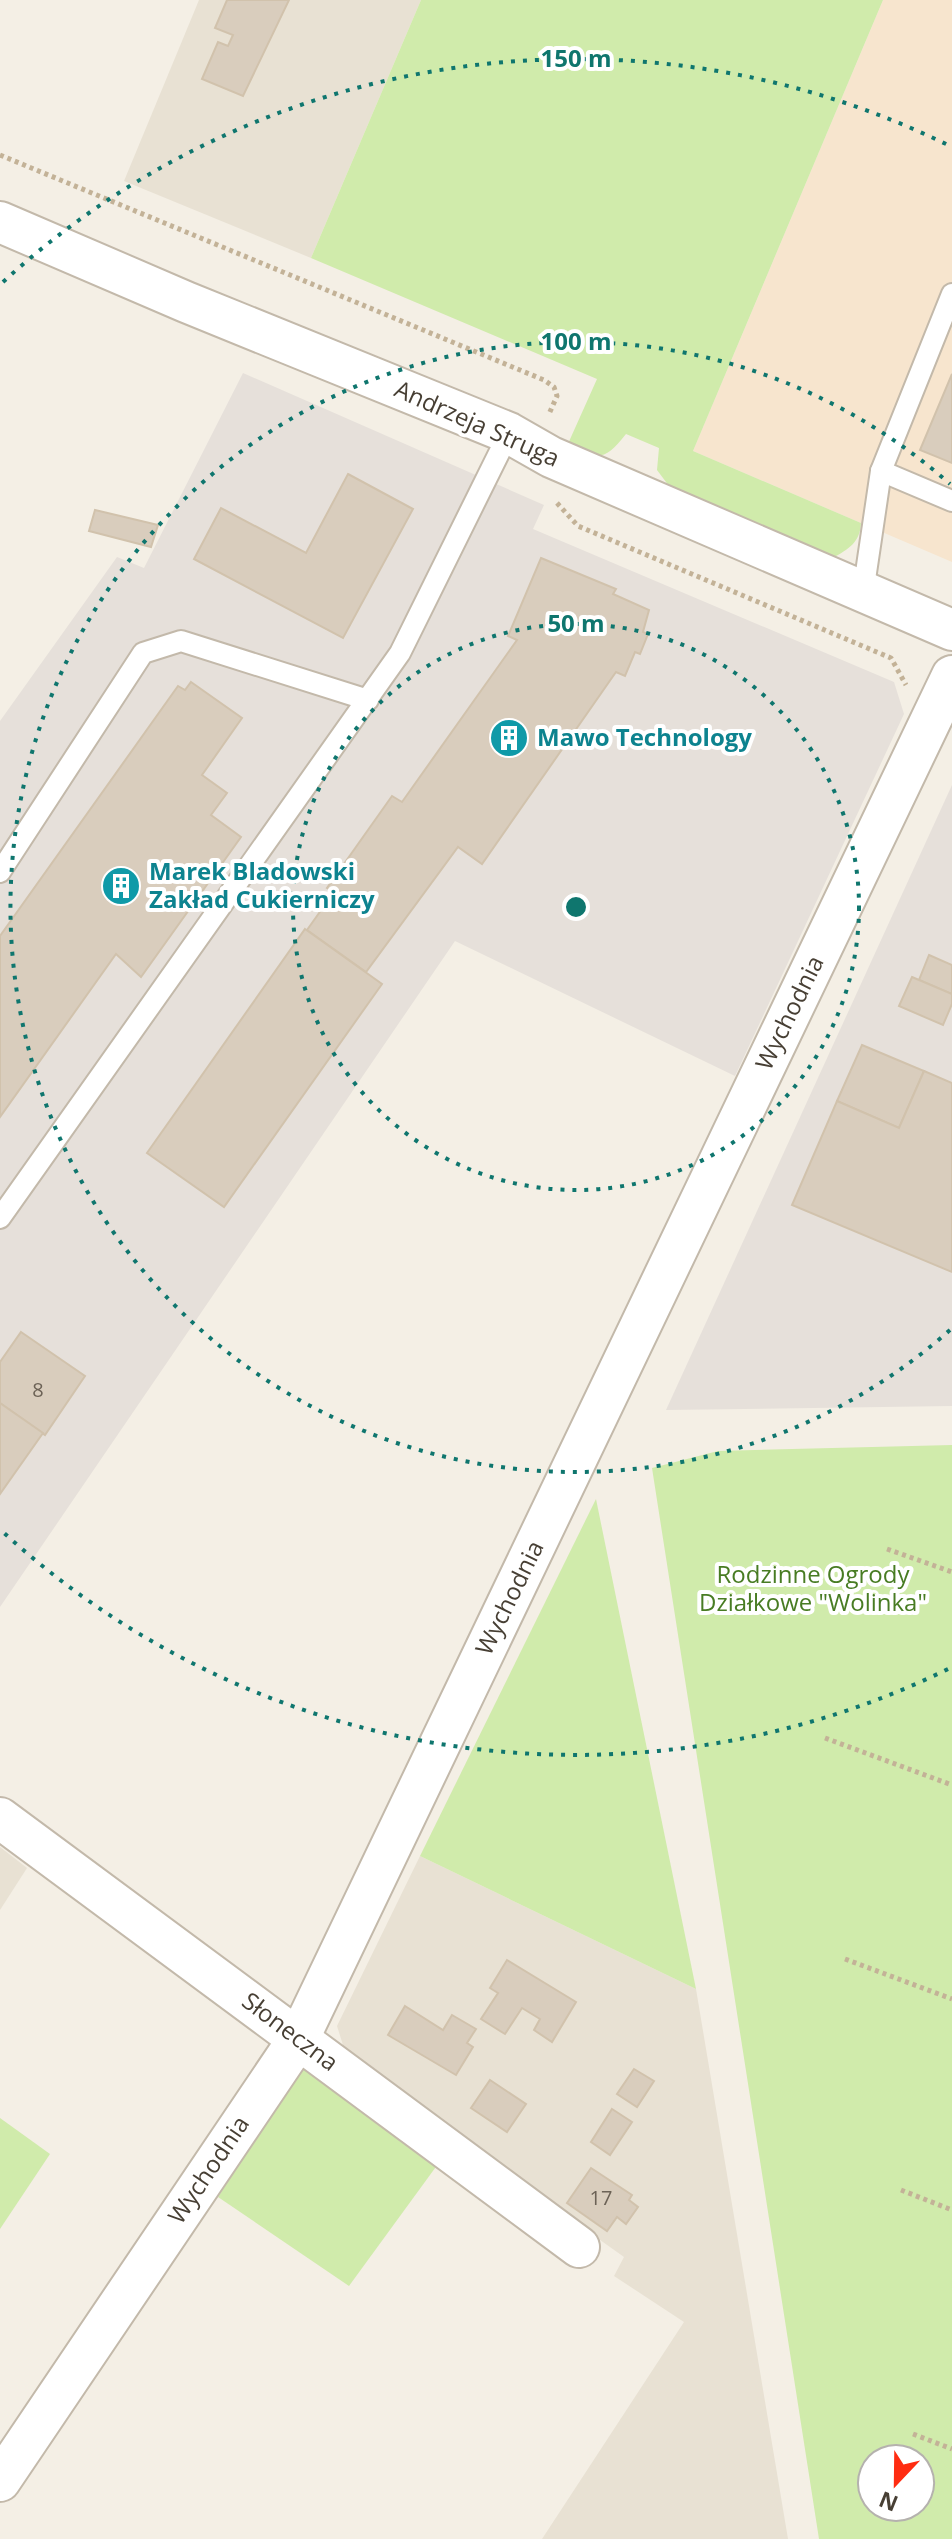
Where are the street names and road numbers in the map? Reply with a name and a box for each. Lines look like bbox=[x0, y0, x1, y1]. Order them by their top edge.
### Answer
street label: Andrzeja Struga bbox=[390, 371, 565, 474]
street label: Wychodnia bbox=[747, 950, 831, 1075]
street label: Wychodnia bbox=[467, 1535, 551, 1660]
street label: Słoneczna bbox=[236, 1984, 346, 2078]
street label: Wychodnia bbox=[160, 2109, 256, 2230]

